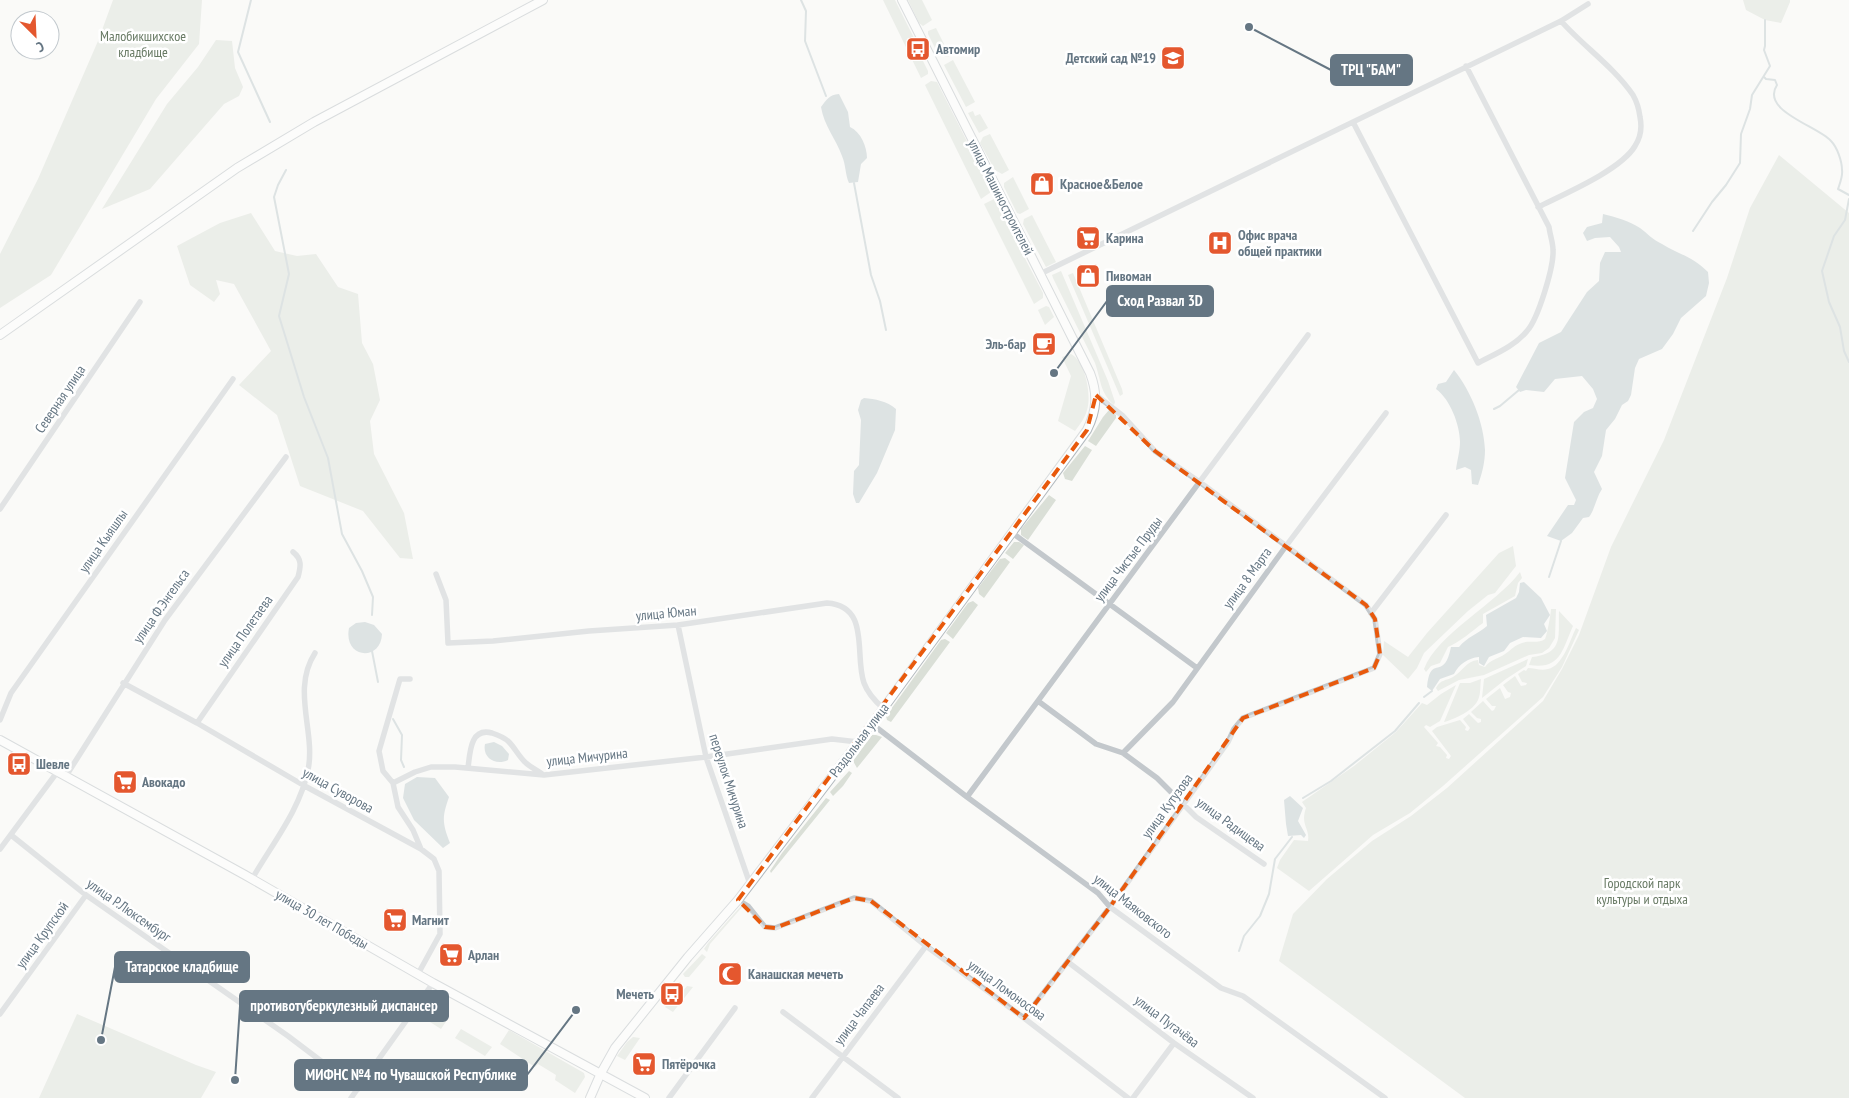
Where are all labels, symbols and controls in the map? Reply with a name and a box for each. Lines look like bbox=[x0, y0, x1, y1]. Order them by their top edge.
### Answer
north arrow bbox=[10, 10, 60, 60]
park label: Малобикшихское кладбище bbox=[100, 27, 186, 61]
bus stop icon: Автомир bbox=[905, 36, 931, 62]
text: С bbox=[33, 37, 47, 57]
place label: Автомир bbox=[935, 40, 980, 58]
school or university icon: Детский сад №19 bbox=[1160, 45, 1186, 71]
place label: Детский сад №19 bbox=[1066, 49, 1156, 67]
callout: ТРЦ "БАМ" bbox=[1331, 55, 1412, 85]
text: ТРЦ "БАМ" bbox=[1341, 60, 1401, 79]
street label: улица Машиностроителей bbox=[964, 136, 1038, 258]
shop icon: Красное&Белое bbox=[1029, 171, 1055, 197]
place label: Красное&Белое bbox=[1060, 175, 1143, 193]
supermarket icon: Карина bbox=[1075, 225, 1101, 251]
place label: Офис врача общей практики bbox=[1238, 226, 1322, 260]
place label: Карина bbox=[1106, 229, 1144, 247]
hospital icon: Офис врача общей практики bbox=[1207, 230, 1233, 256]
shop icon: Пивоман bbox=[1075, 263, 1101, 289]
place label: Пивоман bbox=[1106, 267, 1152, 285]
callout: Сход Развал 3D bbox=[1107, 286, 1213, 316]
text: Сход Развал 3D bbox=[1117, 291, 1203, 310]
cafe icon: Эль-бар bbox=[1031, 331, 1057, 357]
place label: Эль-бар bbox=[985, 335, 1026, 353]
street label: Северная улица bbox=[31, 362, 89, 436]
street label: улица Кыяшлы bbox=[75, 506, 131, 576]
street label: улица Чистые Пруды bbox=[1090, 513, 1166, 605]
street label: улица 8 Марта bbox=[1219, 544, 1275, 612]
street label: улица Ф.Энгельса bbox=[129, 565, 193, 647]
street label: улица Полетаева bbox=[214, 592, 276, 670]
street label: улица Юман bbox=[635, 601, 697, 625]
street label: Раздольная улица bbox=[825, 699, 893, 781]
street label: переулок Мичурина bbox=[705, 731, 753, 831]
street label: улица Мичурина bbox=[546, 744, 628, 770]
bus stop icon: Шевле bbox=[6, 751, 32, 777]
place label: Шевле bbox=[36, 755, 70, 773]
street label: улица Суворова bbox=[299, 763, 377, 817]
supermarket icon: Авокадо bbox=[112, 769, 138, 795]
street label: улица Кутузова bbox=[1137, 770, 1197, 842]
place label: Авокадо bbox=[141, 773, 186, 791]
street label: улица Радищева bbox=[1193, 793, 1269, 855]
street label: улица Маяковского bbox=[1090, 870, 1176, 942]
street label: улица Р.Люксембург bbox=[83, 874, 175, 946]
park label: Городской парк культуры и отдыха bbox=[1596, 874, 1688, 908]
street label: улица 30 лет Победы bbox=[272, 885, 372, 953]
street label: улица Крупской bbox=[12, 898, 72, 972]
supermarket icon: Магнит bbox=[382, 907, 408, 933]
place label: Магнит bbox=[412, 911, 449, 929]
supermarket icon: Арлан bbox=[438, 942, 464, 968]
place label: Арлан bbox=[467, 946, 499, 964]
callout: Татарское кладбище bbox=[115, 952, 249, 982]
street label: улица Ломоносова bbox=[964, 956, 1050, 1024]
text: Татарское кладбище bbox=[125, 957, 239, 976]
mosque icon: Канашская мечеть bbox=[717, 961, 743, 987]
place label: Канашская мечеть bbox=[748, 965, 843, 983]
street label: улица Чапаева bbox=[830, 980, 888, 1048]
bus stop icon: Мечеть bbox=[659, 981, 685, 1007]
place label: Мечеть bbox=[616, 985, 654, 1003]
callout: противотуберкулезный диспансер bbox=[240, 991, 448, 1021]
street label: улица Пугачёва bbox=[1131, 991, 1203, 1051]
text: противотуберкулезный диспансер bbox=[250, 996, 438, 1015]
supermarket icon: Пятёрочка bbox=[631, 1051, 657, 1077]
place label: Пятёрочка bbox=[662, 1055, 716, 1073]
callout: МИФНС №4 по Чувашской Республике bbox=[295, 1060, 527, 1090]
text: МИФНС №4 по Чувашской Республике bbox=[305, 1065, 517, 1084]

